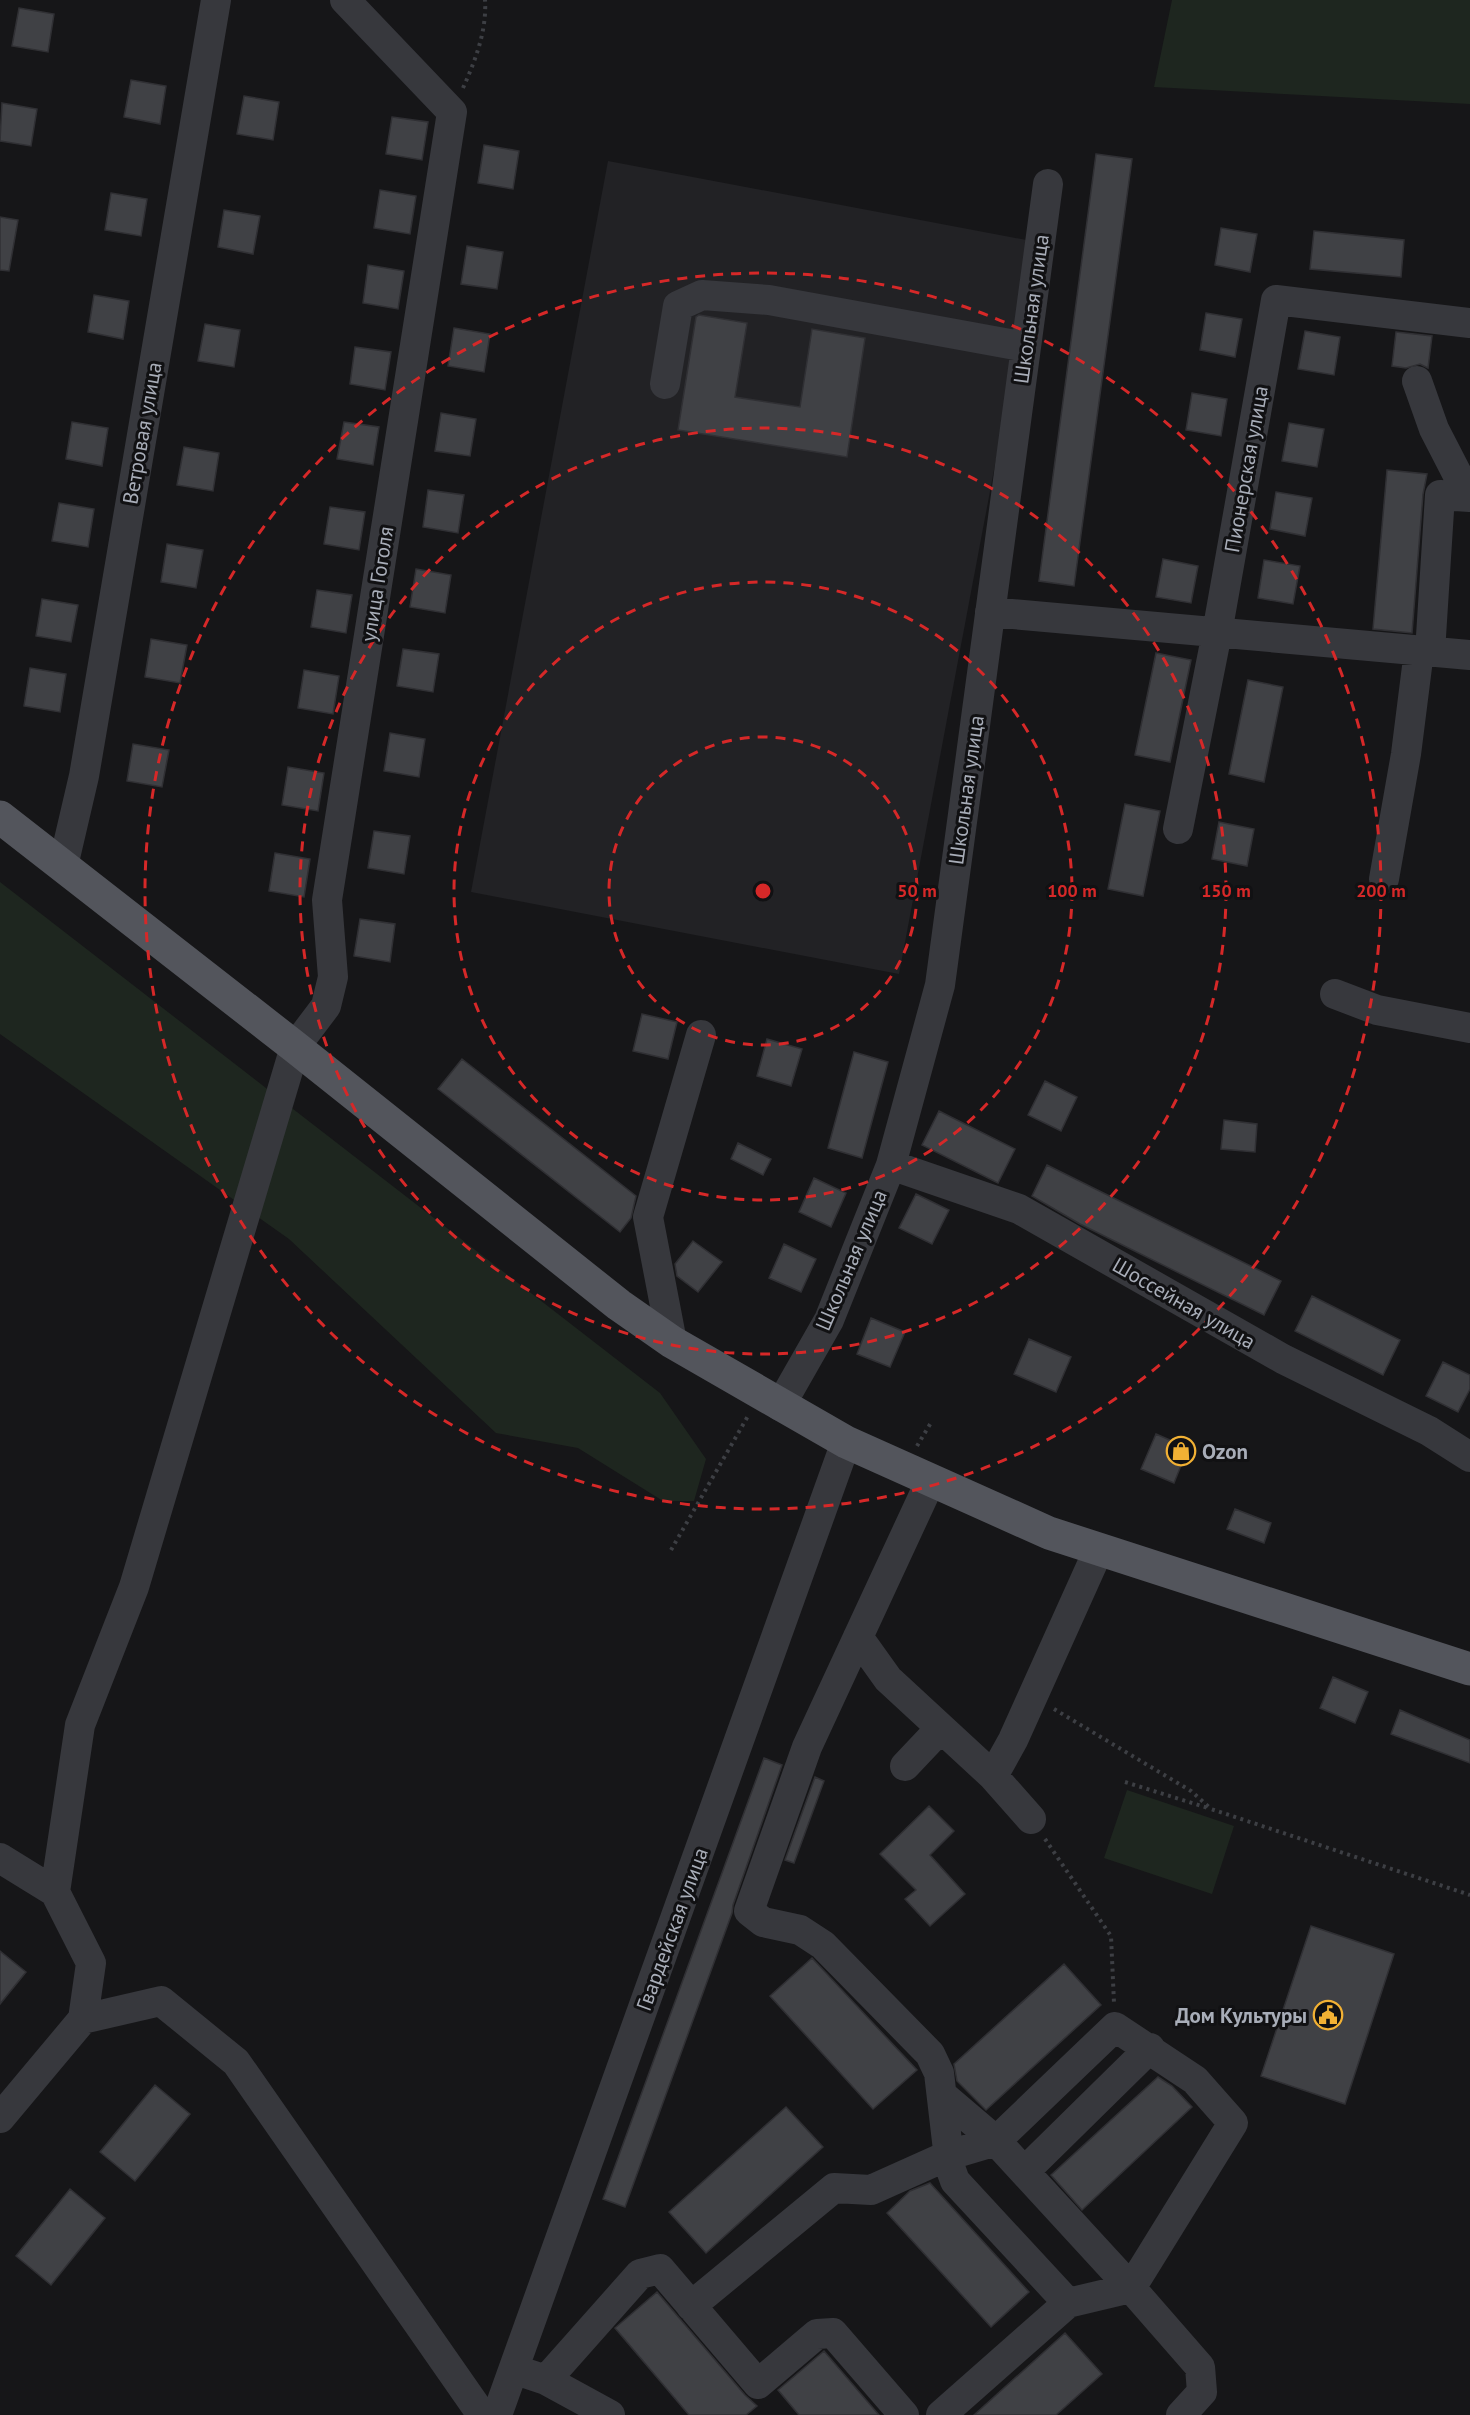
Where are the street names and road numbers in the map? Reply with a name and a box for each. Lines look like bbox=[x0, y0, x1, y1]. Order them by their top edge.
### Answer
street label: Школьная улица bbox=[1007, 233, 1055, 385]
street label: Ветровая улица bbox=[116, 360, 168, 506]
street label: Пионерская улица bbox=[1218, 383, 1274, 555]
street label: улица Гоголя bbox=[355, 524, 399, 644]
street label: Школьная улица bbox=[942, 714, 990, 866]
street label: Школьная улица bbox=[809, 1185, 893, 1335]
street label: Шоссейная улица bbox=[1108, 1251, 1260, 1355]
street label: Гвардейская улица bbox=[630, 1844, 714, 2014]

